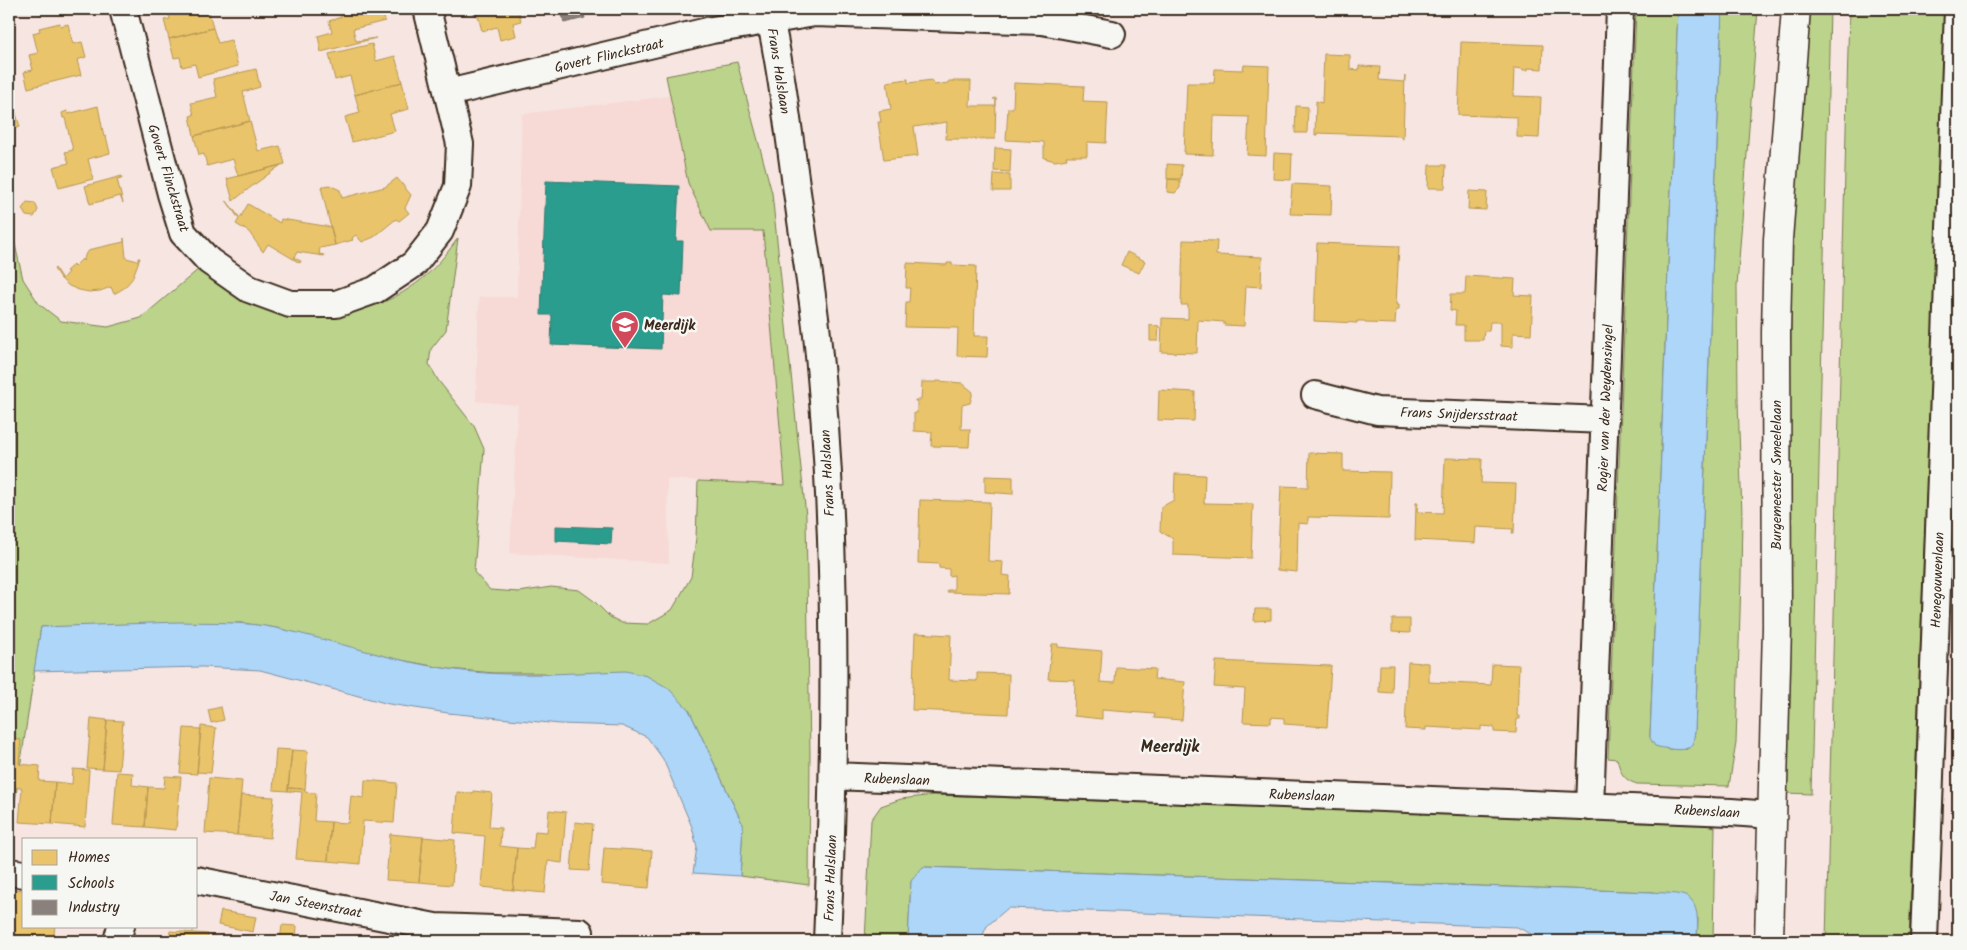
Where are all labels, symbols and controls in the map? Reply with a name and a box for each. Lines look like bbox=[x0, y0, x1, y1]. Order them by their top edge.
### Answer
street label: Frans Halslaan bbox=[760, 27, 796, 116]
street label: Govert Flinckstraat bbox=[552, 33, 667, 79]
street label: Govert Flinckstraat bbox=[141, 122, 195, 235]
school or university icon: Meerdijk bbox=[610, 310, 640, 349]
place label: Meerdijk bbox=[644, 315, 696, 337]
street label: Rogier van der Weydensingel bbox=[1592, 323, 1620, 492]
street label: Burgemeester Smeelelaan bbox=[1766, 400, 1788, 550]
street label: Frans Snijdersstraat bbox=[1400, 402, 1519, 428]
street label: Frans Halslaan bbox=[815, 429, 841, 517]
street label: Henegouwenlaan bbox=[1925, 531, 1951, 629]
district label: Meerdijk bbox=[1141, 735, 1200, 760]
street label: Rubenslaan bbox=[864, 768, 930, 792]
street label: Rubenslaan bbox=[1269, 784, 1335, 808]
street label: Rubenslaan bbox=[1673, 799, 1740, 825]
street label: Frans Halslaan bbox=[818, 834, 844, 922]
legend bbox=[22, 838, 198, 928]
text: Homes bbox=[68, 846, 111, 870]
text: Schools bbox=[68, 872, 115, 896]
street label: Jan Steenstraat bbox=[268, 885, 364, 925]
text: Industry bbox=[68, 896, 121, 920]

